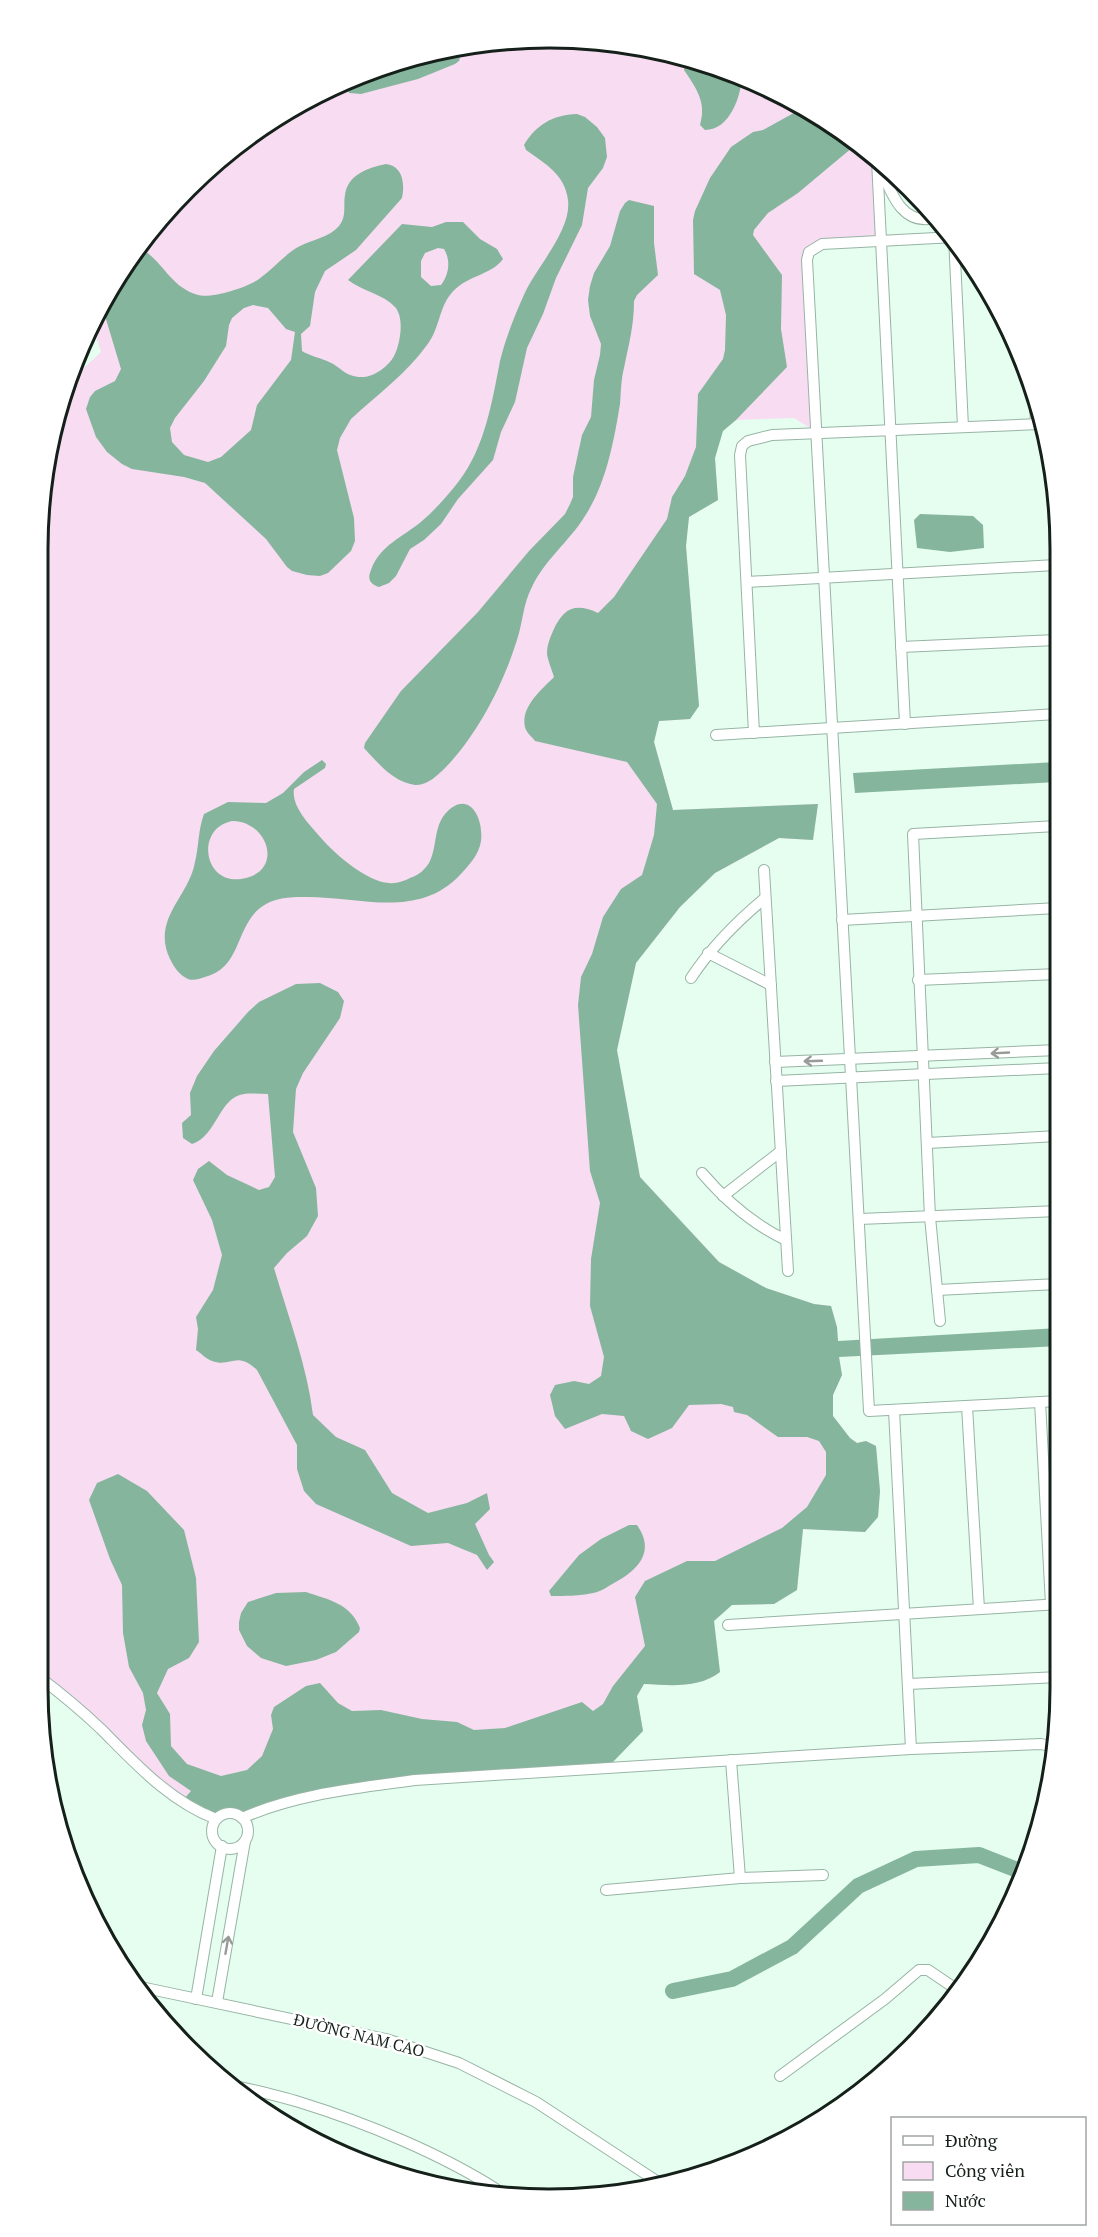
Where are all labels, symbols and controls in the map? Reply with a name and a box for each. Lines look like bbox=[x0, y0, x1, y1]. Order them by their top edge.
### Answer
one-way arrow bbox=[990, 1048, 1010, 1059]
one-way arrow bbox=[803, 1055, 823, 1066]
one-way arrow bbox=[222, 1935, 233, 1955]
street label: ĐƯỜNG NAM CAO bbox=[291, 2008, 427, 2062]
legend bbox=[891, 2117, 1086, 2225]
text: Đường bbox=[945, 2128, 998, 2152]
text: Công viên bbox=[945, 2158, 1025, 2182]
text: Nước bbox=[945, 2188, 986, 2212]

